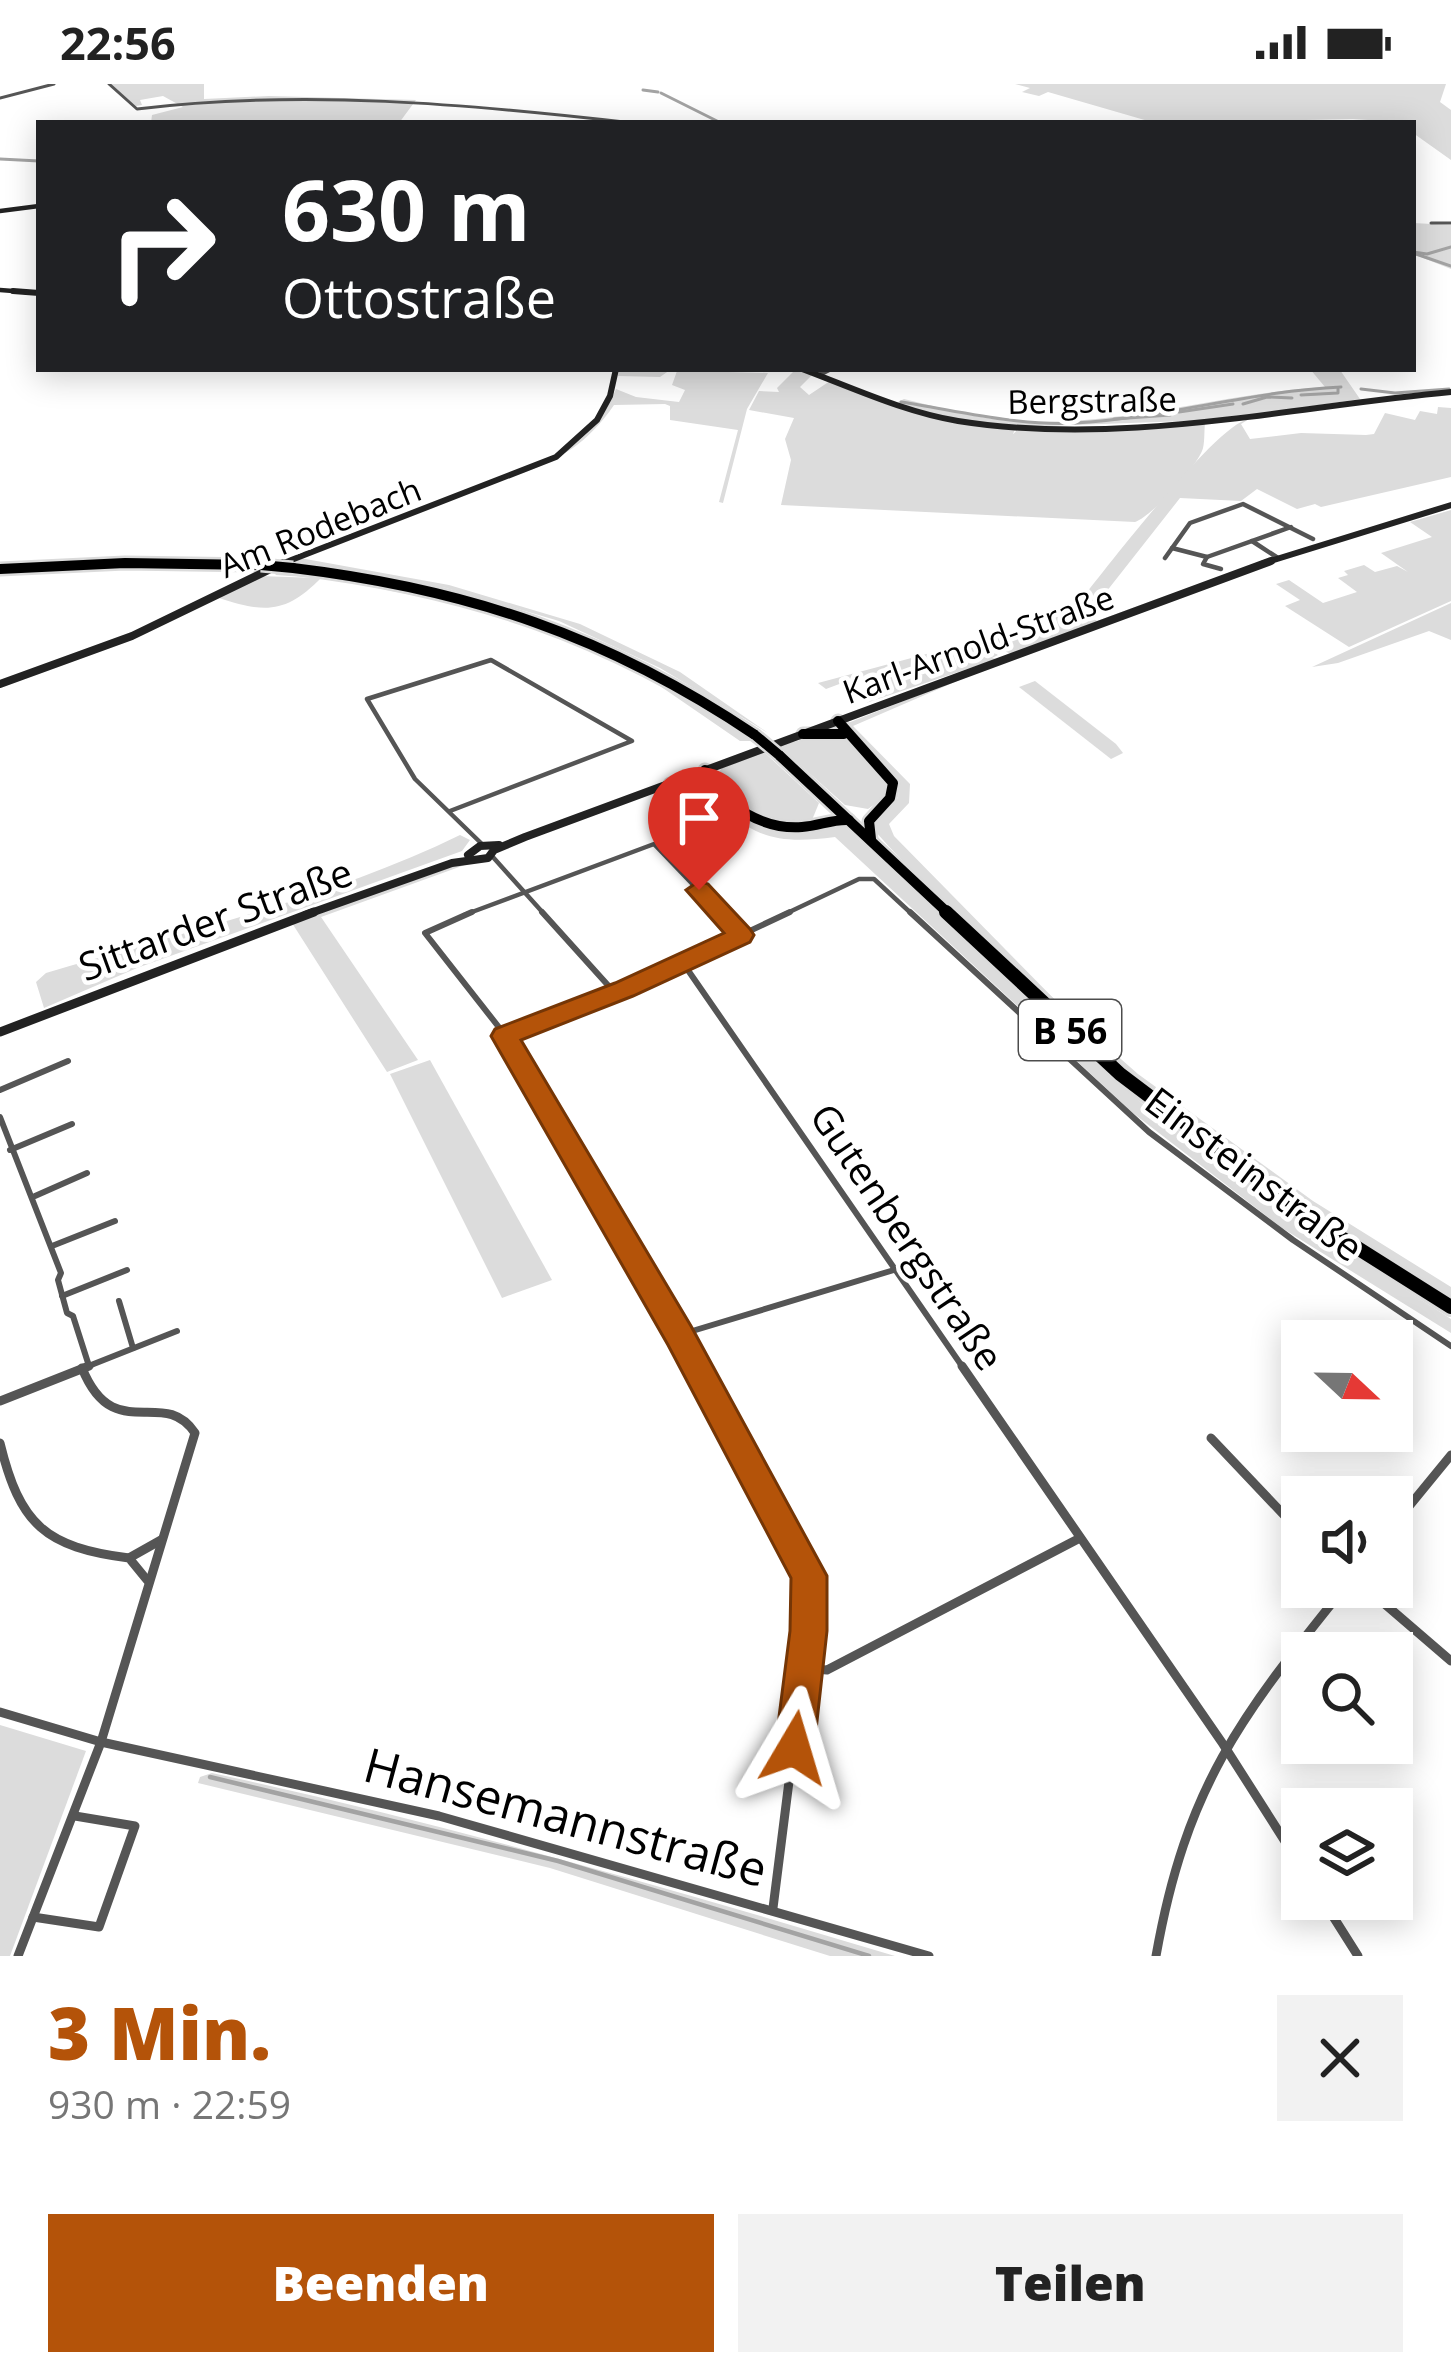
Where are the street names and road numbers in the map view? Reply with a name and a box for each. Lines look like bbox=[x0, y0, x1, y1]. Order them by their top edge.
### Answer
street label: Bergstraße bbox=[1007, 376, 1177, 424]
street label: Am Rodebach bbox=[213, 466, 427, 588]
street label: Karl-Arnold-Straße bbox=[836, 574, 1120, 714]
street label: Sittarder Straße bbox=[71, 844, 359, 992]
road number: B 56 bbox=[1019, 1000, 1121, 1060]
street label: Einsteinstraße bbox=[1135, 1074, 1375, 1272]
street label: Gutenbergstraße bbox=[799, 1092, 1017, 1380]
street label: Hansemannstraße bbox=[357, 1731, 775, 1901]

